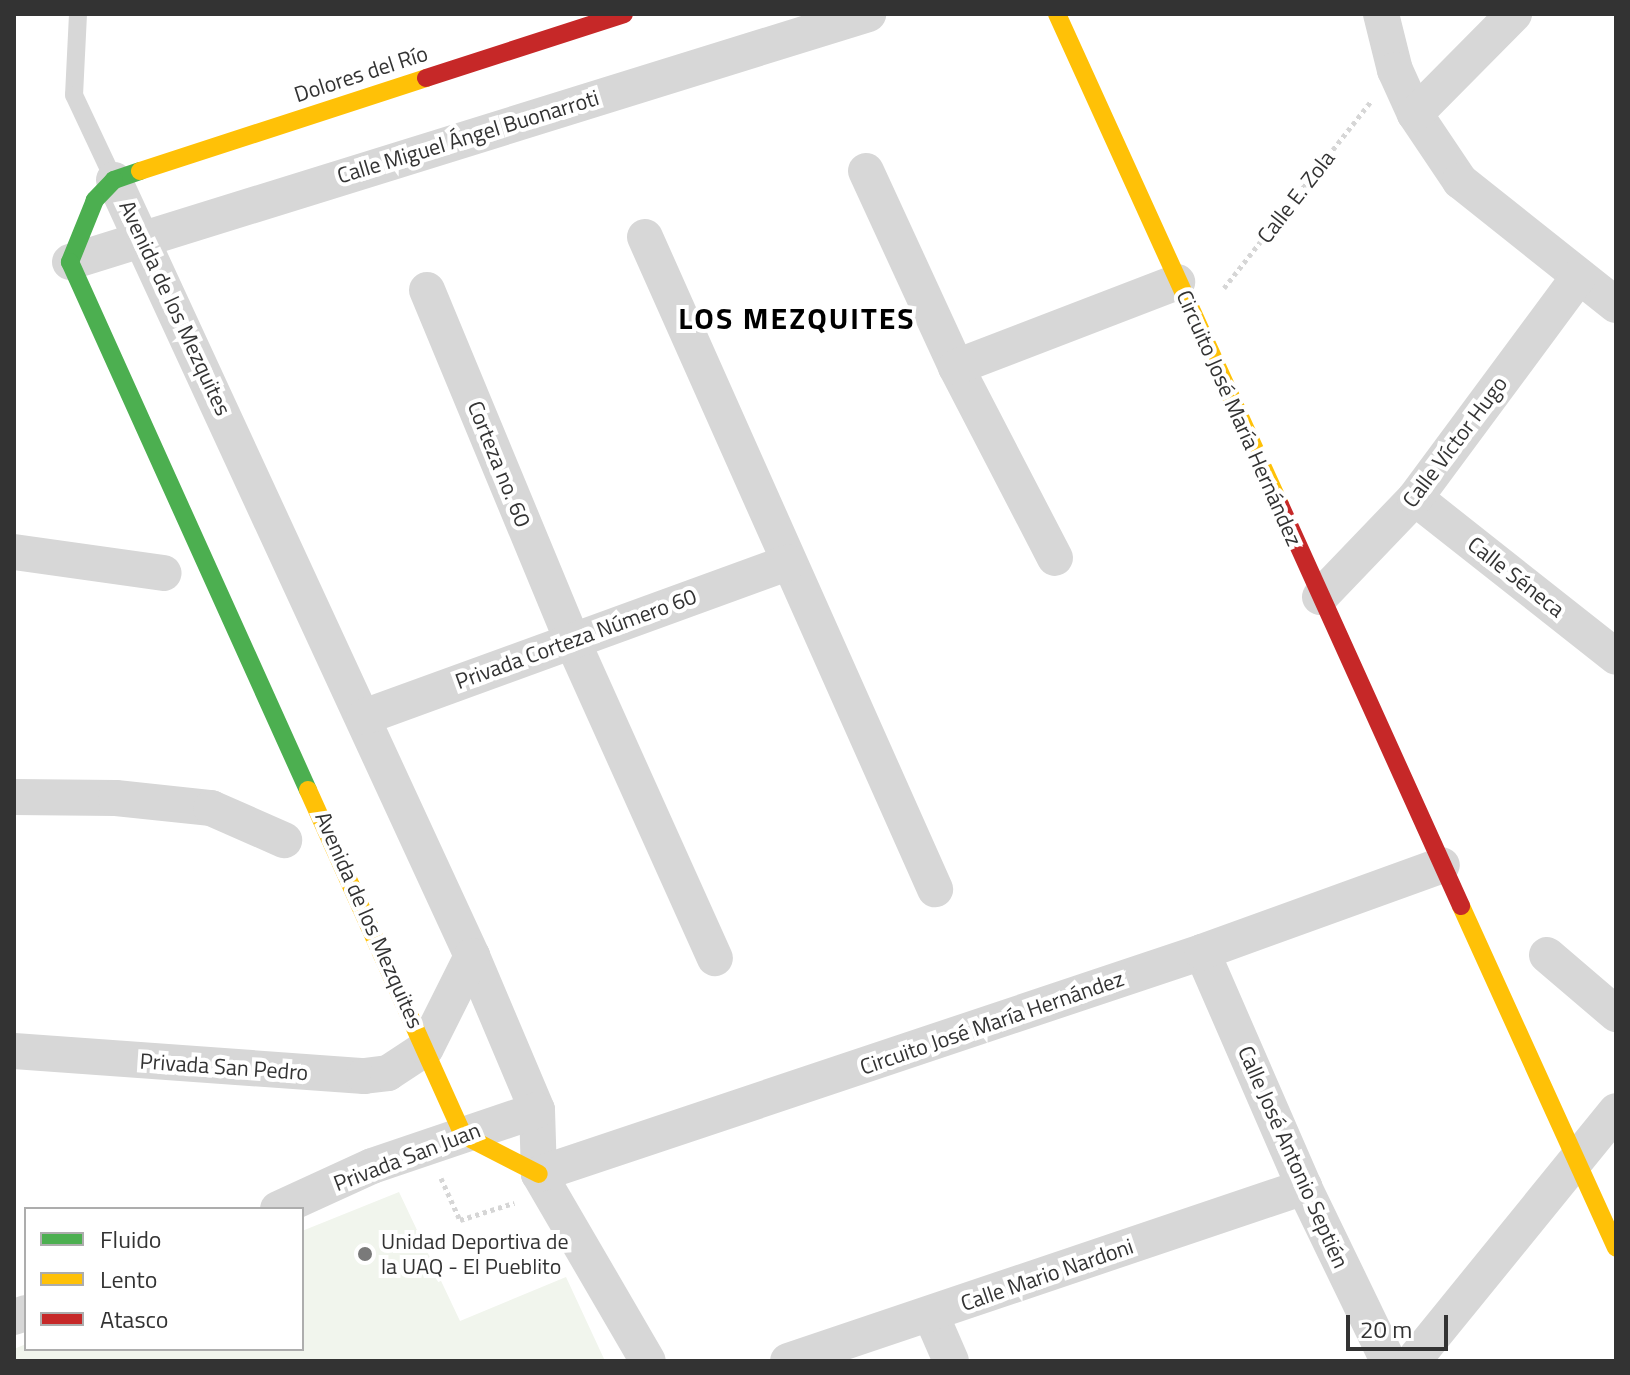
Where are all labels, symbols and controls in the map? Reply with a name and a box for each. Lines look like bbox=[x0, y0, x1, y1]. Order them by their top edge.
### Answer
street label: Dolores del Río bbox=[291, 40, 431, 108]
street label: Calle Miguel Ángel Buonarroti bbox=[334, 85, 602, 189]
street label: Calle E. Zola bbox=[1252, 145, 1340, 249]
street label: Avenida de los Mezquites bbox=[114, 196, 236, 420]
street label: Circuito José María Hernández bbox=[1171, 286, 1307, 550]
district label: LOS MEZQUITES bbox=[678, 300, 916, 336]
street label: Calle Víctor Hugo bbox=[1397, 371, 1513, 513]
street label: Corteza no. 60 bbox=[462, 397, 536, 531]
street label: Calle Séneca bbox=[1462, 531, 1570, 623]
street label: Privada Corteza Número 60 bbox=[452, 583, 700, 695]
street label: Avenida de los Mezquites bbox=[309, 808, 429, 1032]
street label: Circuito José María Hernández bbox=[857, 965, 1127, 1081]
street label: Calle José Antonio Septién bbox=[1232, 1042, 1354, 1272]
street label: Privada San Pedro bbox=[139, 1048, 309, 1086]
street label: Privada San Juan bbox=[330, 1117, 484, 1197]
legend bbox=[24, 1207, 304, 1351]
text: Fluido bbox=[100, 1221, 162, 1257]
place label: Unidad Deportiva de la UAQ - El Pueblito bbox=[381, 1228, 569, 1280]
street label: Calle Mario Nardoni bbox=[957, 1233, 1137, 1317]
marker: Unidad Deportiva de la UAQ - El Pueblito bbox=[356, 1245, 374, 1263]
text: Lento bbox=[100, 1261, 157, 1297]
scale bar bbox=[1350, 1299, 1452, 1349]
text: Atasco bbox=[100, 1301, 169, 1337]
text: 20 m bbox=[1360, 1311, 1412, 1347]

